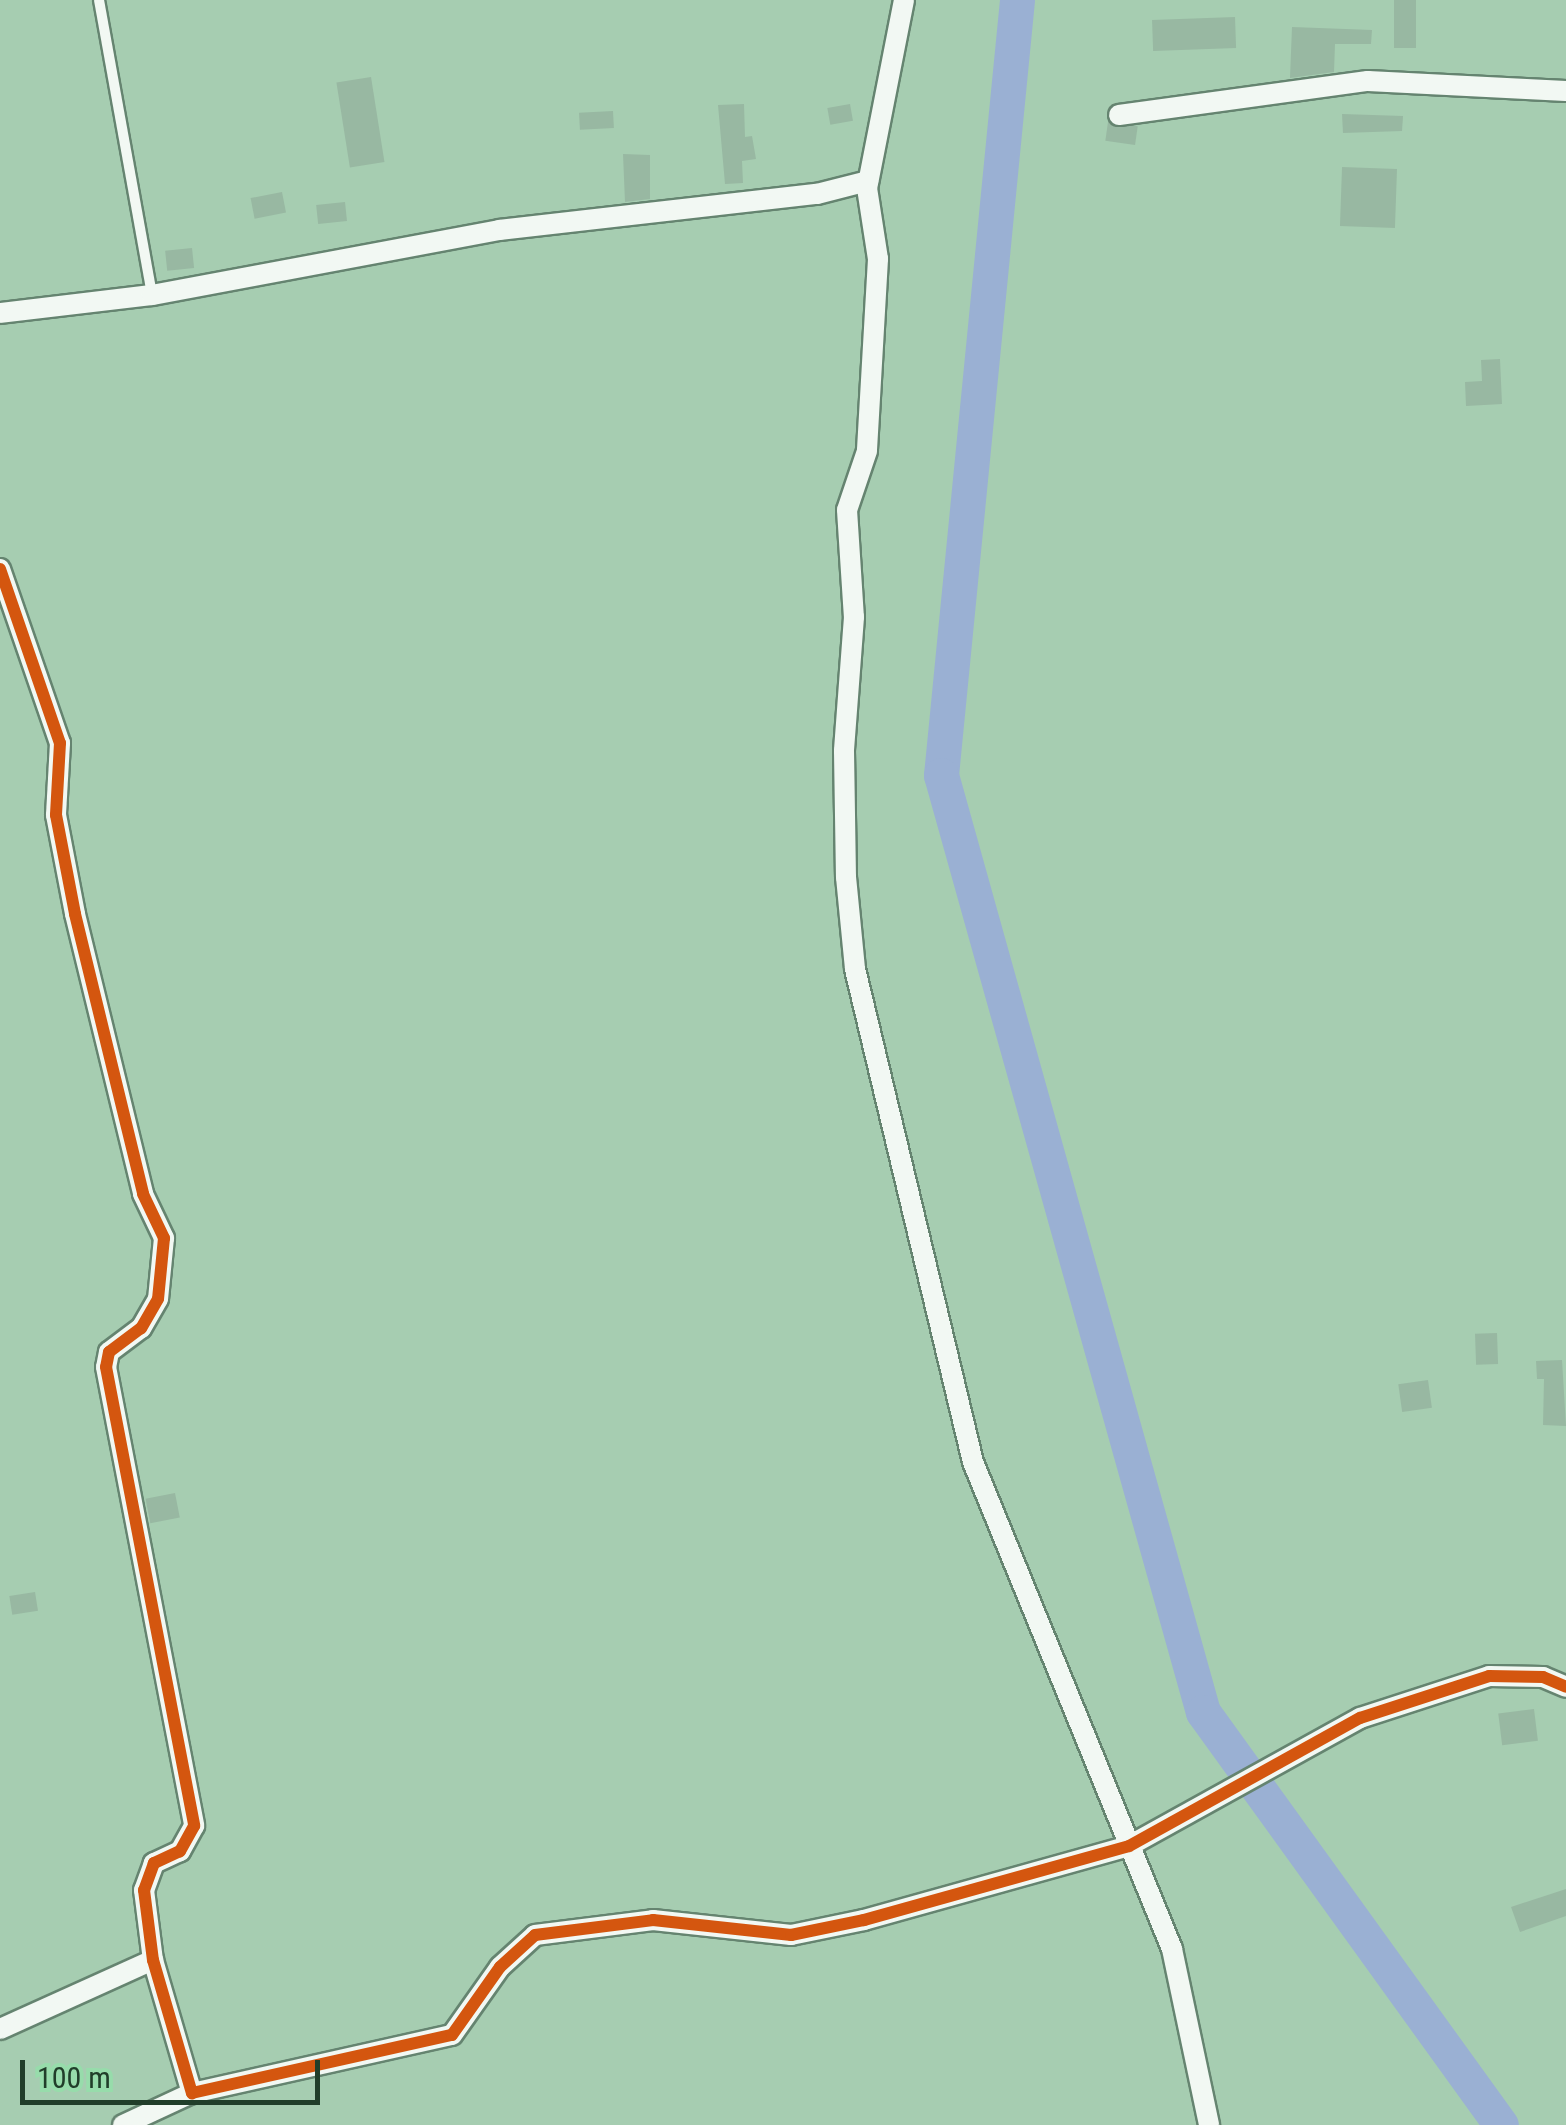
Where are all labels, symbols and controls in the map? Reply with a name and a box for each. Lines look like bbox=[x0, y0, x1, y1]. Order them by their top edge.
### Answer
scale bar bbox=[25, 2040, 325, 2102]
text: 100 m bbox=[37, 2060, 111, 2095]

